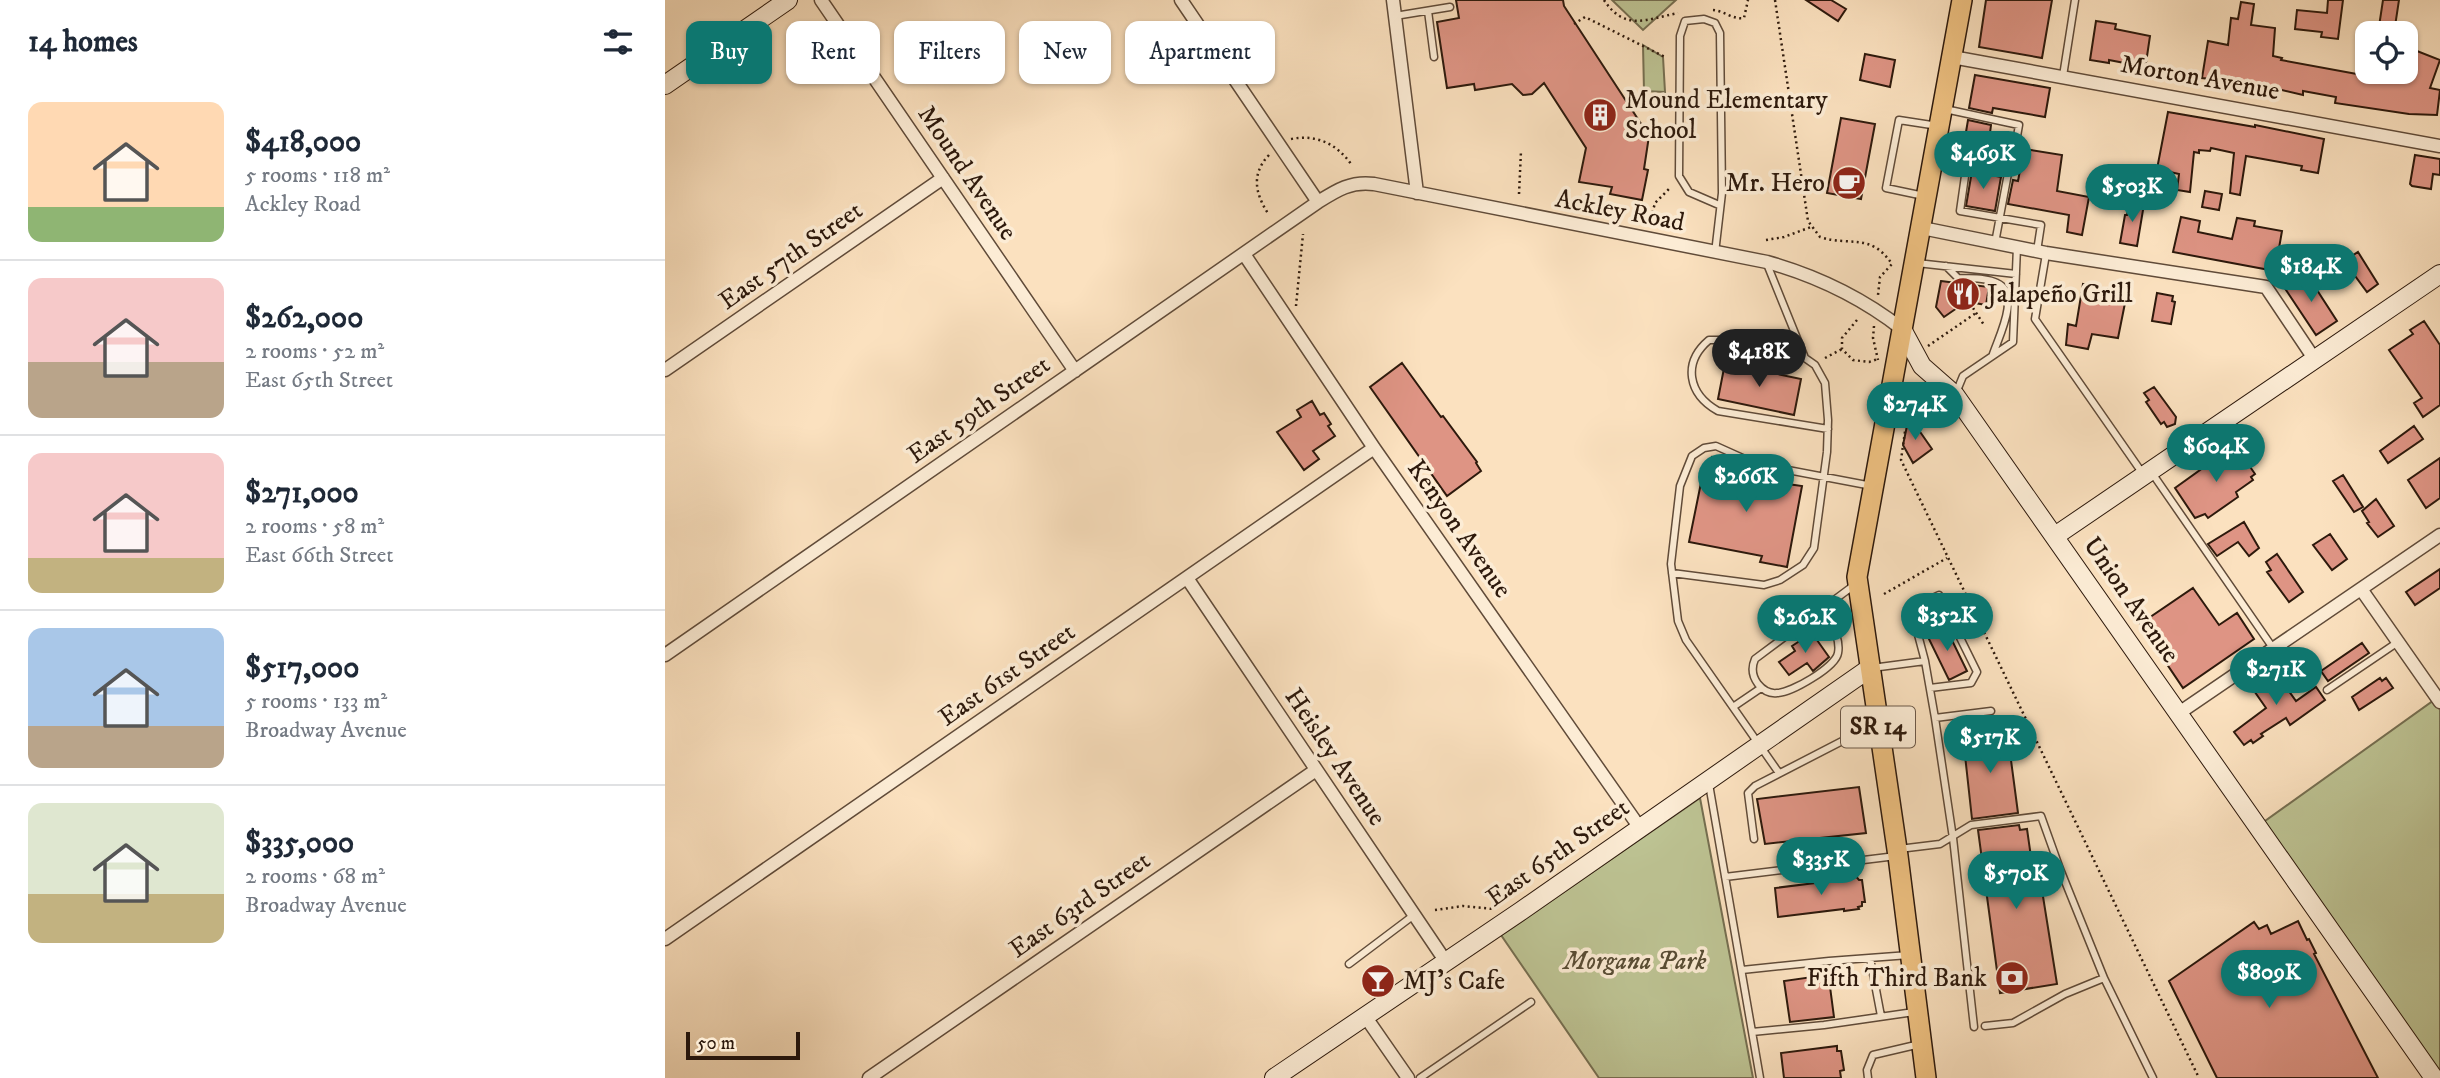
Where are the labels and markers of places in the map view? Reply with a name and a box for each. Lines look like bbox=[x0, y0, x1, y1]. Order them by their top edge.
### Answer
place label: Mound Elementary School bbox=[1625, 84, 1828, 147]
building icon: Mound Elementary School bbox=[1581, 96, 1619, 134]
pin: $469K bbox=[1934, 132, 2032, 191]
cafe icon: Mr. Hero bbox=[1830, 164, 1868, 202]
pin: $503K bbox=[2083, 164, 2181, 224]
place label: Mr. Hero bbox=[1726, 167, 1825, 200]
pin: $184K bbox=[2262, 244, 2360, 304]
restaurant icon: Jalapeño Grill bbox=[1944, 275, 1982, 313]
place label: Jalapeño Grill bbox=[1985, 278, 2133, 311]
pin: $418K bbox=[1710, 330, 1808, 389]
pin: $274K bbox=[1866, 382, 1964, 442]
pin: $604K bbox=[2167, 424, 2265, 484]
pin: $266K bbox=[1697, 454, 1795, 514]
pin: $352K bbox=[1898, 594, 1996, 653]
pin: $262K bbox=[1756, 596, 1854, 655]
pin: $271K bbox=[2227, 648, 2325, 707]
pin: $517K bbox=[1941, 716, 2039, 775]
pin: $335K bbox=[1772, 838, 1870, 897]
pin: $570K bbox=[1967, 852, 2065, 911]
pin: $809K bbox=[2220, 950, 2318, 1010]
bank icon: Fifth Third Bank bbox=[1993, 959, 2031, 997]
bar icon: MJ's Cafe bbox=[1359, 962, 1397, 1000]
place label: Fifth Third Bank bbox=[1806, 962, 1987, 995]
place label: MJ's Cafe bbox=[1403, 965, 1505, 998]

